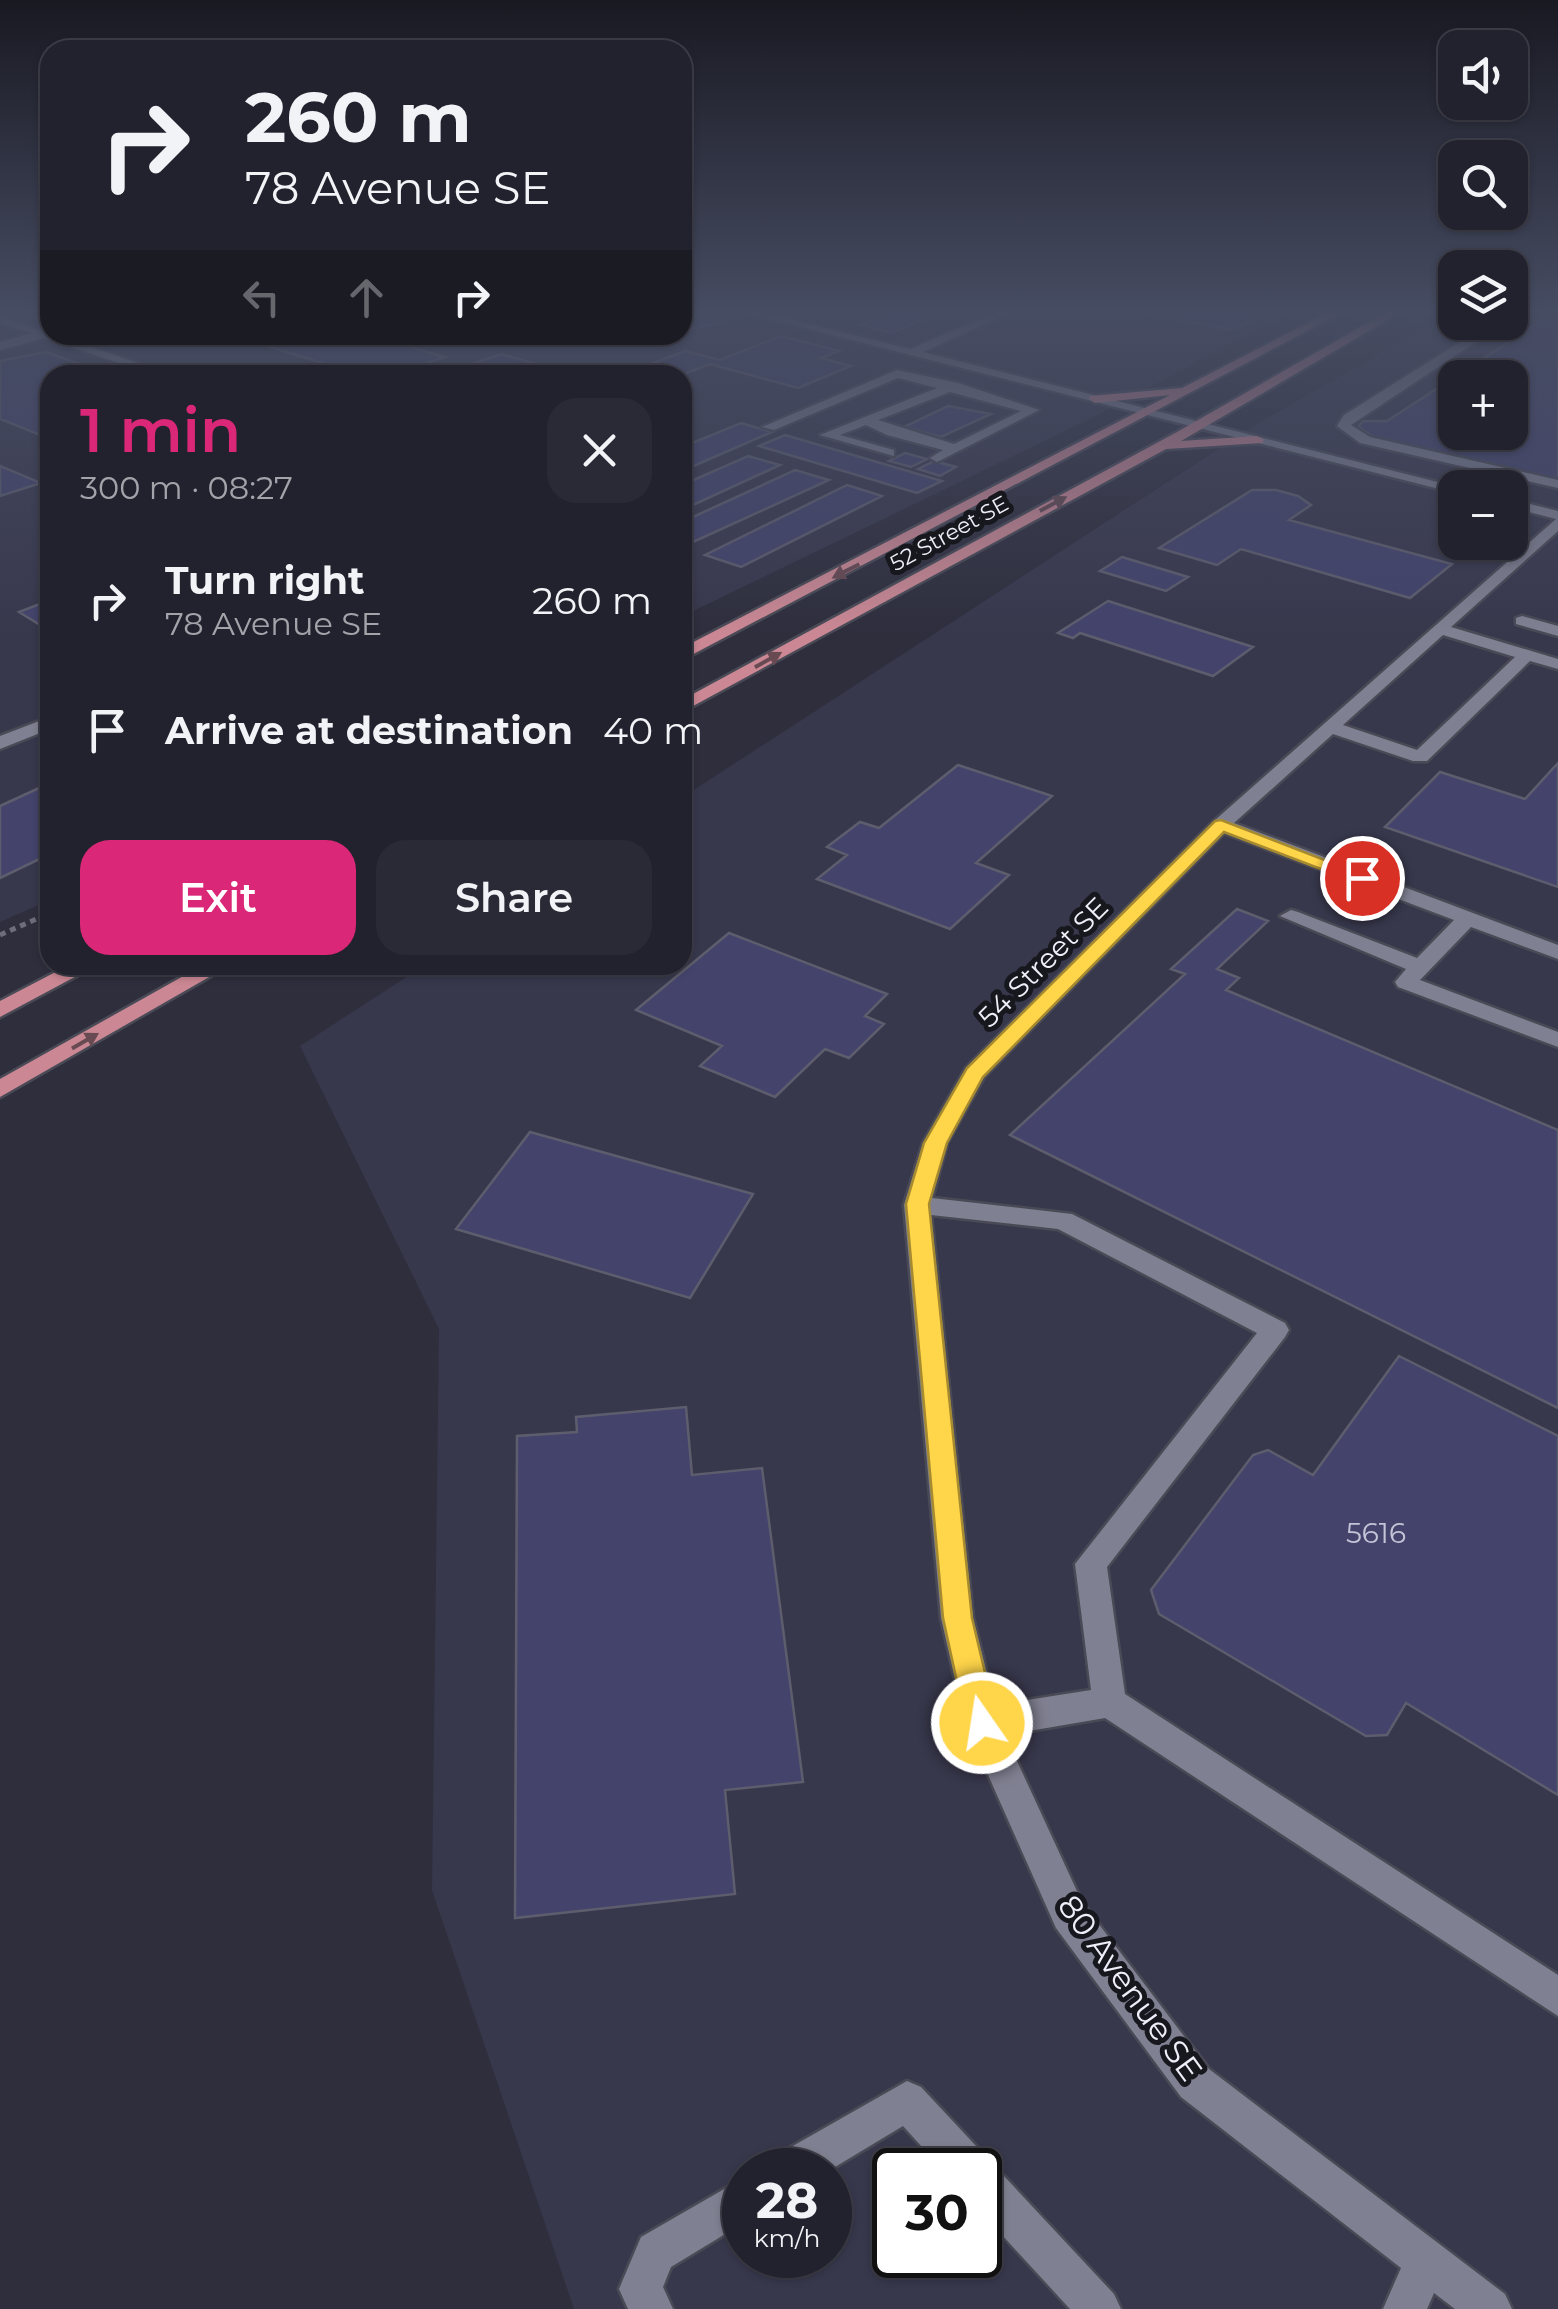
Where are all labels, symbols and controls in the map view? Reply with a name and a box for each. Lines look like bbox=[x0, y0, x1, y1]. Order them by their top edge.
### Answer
map controls bbox=[1438, 30, 1528, 560]
button: sound bbox=[1438, 30, 1528, 120]
text: 260 m bbox=[245, 74, 472, 160]
icon: right bbox=[80, 80, 210, 210]
button: search bbox=[1438, 140, 1528, 230]
text: 78 Avenue SE bbox=[245, 160, 551, 215]
button: layers bbox=[1438, 250, 1528, 340]
icon: left bbox=[234, 270, 289, 325]
icon: ahead bbox=[339, 270, 394, 325]
icon: right bbox=[444, 270, 499, 325]
button: + bbox=[1438, 360, 1528, 450]
text: 1 min bbox=[80, 394, 241, 467]
button: close bbox=[547, 398, 652, 503]
text: 300 m · 08:27 bbox=[80, 468, 293, 507]
button: − bbox=[1438, 470, 1528, 560]
street label: 52 Street SE bbox=[885, 490, 1013, 577]
one-way arrow bbox=[1039, 496, 1067, 514]
text: Turn right bbox=[165, 557, 364, 604]
one-way arrow bbox=[831, 562, 860, 579]
icon: right bbox=[80, 573, 135, 628]
text: 260 m bbox=[532, 577, 652, 624]
text: 78 Avenue SE bbox=[165, 604, 382, 643]
one-way arrow bbox=[754, 652, 782, 670]
icon: arrive bbox=[80, 703, 135, 758]
text: Arrive at destination bbox=[165, 707, 573, 754]
text: 40 m bbox=[603, 707, 703, 754]
pin bbox=[1320, 836, 1405, 921]
button: Exit bbox=[80, 840, 356, 955]
button: Share bbox=[376, 840, 652, 955]
icon: arrive bbox=[1335, 851, 1390, 906]
street label: 54 Street SE bbox=[971, 890, 1115, 1034]
one-way arrow bbox=[71, 1032, 99, 1050]
house number: 5616 bbox=[1346, 1516, 1406, 1550]
position arrow bbox=[930, 1671, 1034, 1775]
street label: 80 Avenue SE bbox=[1050, 1887, 1211, 2088]
speed limit sign: 30 bbox=[872, 2148, 1002, 2278]
text: 28 bbox=[756, 2170, 818, 2231]
text: km/h bbox=[754, 2223, 820, 2253]

